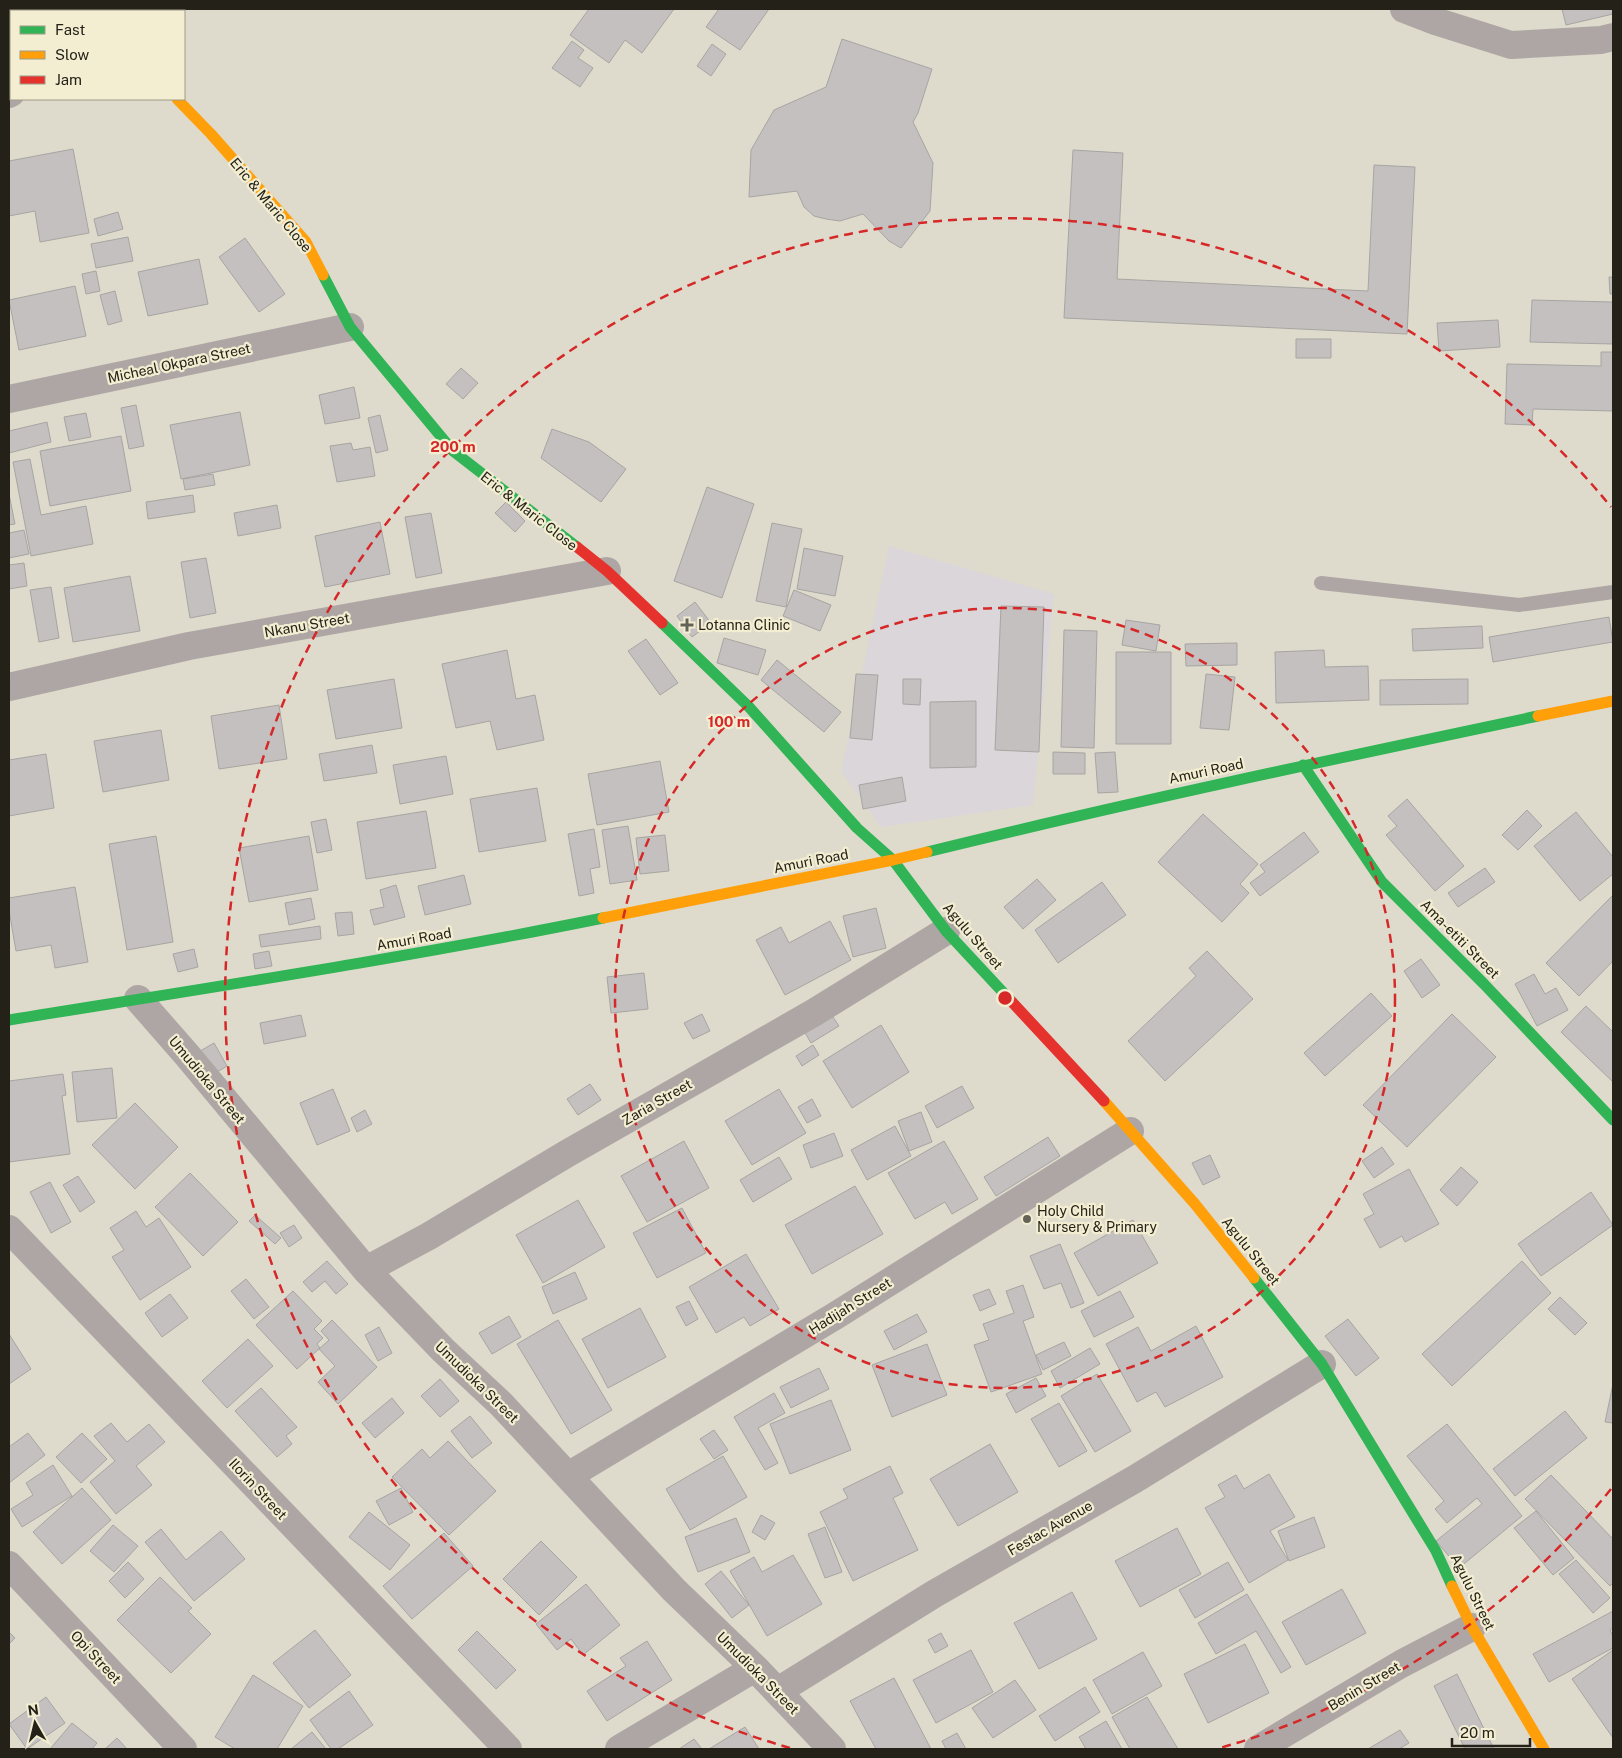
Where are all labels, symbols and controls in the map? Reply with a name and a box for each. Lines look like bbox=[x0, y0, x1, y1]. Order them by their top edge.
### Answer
legend bbox=[10, 10, 185, 100]
text: Fast bbox=[55, 21, 85, 38]
text: Slow bbox=[55, 46, 90, 63]
text: Jam bbox=[55, 71, 82, 88]
street label: Eric & Maric Close bbox=[227, 155, 315, 255]
street label: Micheal Okpara Street bbox=[106, 340, 252, 386]
text: 200 m bbox=[430, 438, 476, 455]
street label: Eric & Maric Close bbox=[478, 468, 580, 554]
street label: Nkanu Street bbox=[263, 610, 351, 640]
place label: Lotanna Clinic bbox=[698, 617, 790, 633]
marker: Lotanna Clinic bbox=[680, 618, 694, 632]
text: 100 m bbox=[708, 713, 750, 730]
street label: Amuri Road bbox=[1167, 755, 1245, 787]
street label: Amuri Road bbox=[772, 846, 850, 876]
street label: Ama-etiti Street bbox=[1417, 896, 1503, 982]
street label: Agulu Street bbox=[940, 899, 1006, 973]
street label: Amuri Road bbox=[375, 925, 453, 953]
centre of rings bbox=[996, 989, 1014, 1007]
street label: Umudioka Street bbox=[166, 1033, 248, 1127]
street label: Zaria Street bbox=[619, 1076, 695, 1128]
place label: Holy Child Nursery & Primary bbox=[1037, 1203, 1157, 1235]
marker: Holy Child Nursery & Primary bbox=[1021, 1213, 1033, 1225]
street label: Agulu Street bbox=[1219, 1214, 1283, 1288]
street label: Hadijah Street bbox=[806, 1274, 894, 1338]
street label: Umudioka Street bbox=[432, 1338, 522, 1426]
street label: Ilorin Street bbox=[226, 1455, 290, 1523]
street label: Festac Avenue bbox=[1005, 1497, 1095, 1559]
street label: Agulu Street bbox=[1448, 1551, 1498, 1633]
street label: Opi Street bbox=[68, 1627, 124, 1687]
street label: Umudioka Street bbox=[714, 1629, 802, 1717]
street label: Benin Street bbox=[1325, 1658, 1403, 1714]
north arrow bbox=[10, 1698, 60, 1748]
text: N bbox=[27, 1701, 40, 1719]
scale bar bbox=[1452, 1716, 1530, 1748]
text: 20 m bbox=[1460, 1724, 1495, 1741]

